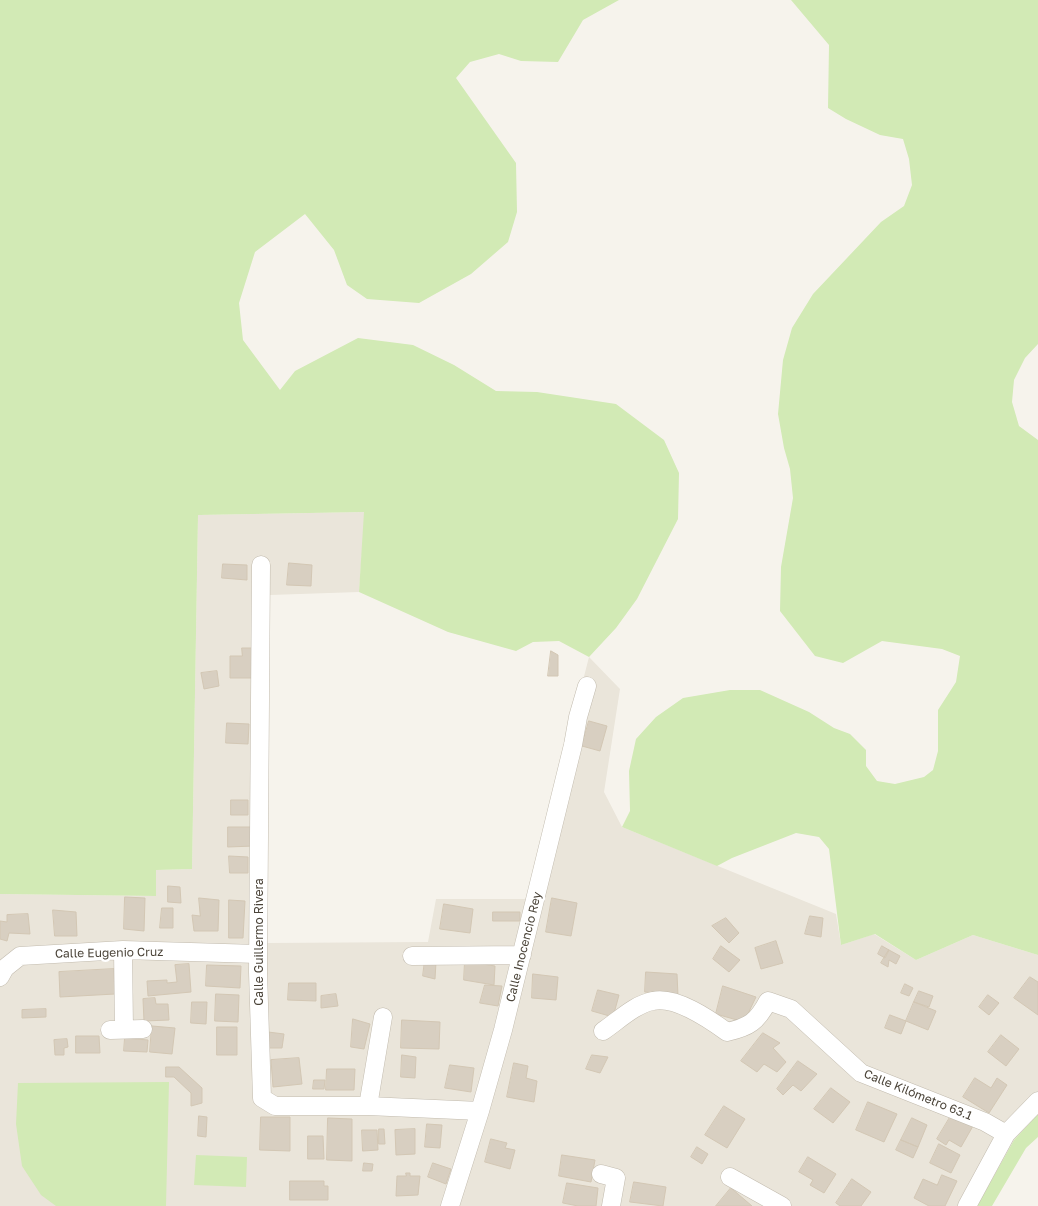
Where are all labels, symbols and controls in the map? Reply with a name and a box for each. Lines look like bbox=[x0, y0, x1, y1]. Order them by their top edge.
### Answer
street label: Calle Guillermo Rivera bbox=[252, 878, 266, 1006]
street label: Calle Inocencio Rey bbox=[503, 890, 545, 1004]
street label: Calle Eugenio Cruz bbox=[55, 945, 163, 961]
street label: Calle Kilómetro 63.1 bbox=[862, 1067, 974, 1123]

